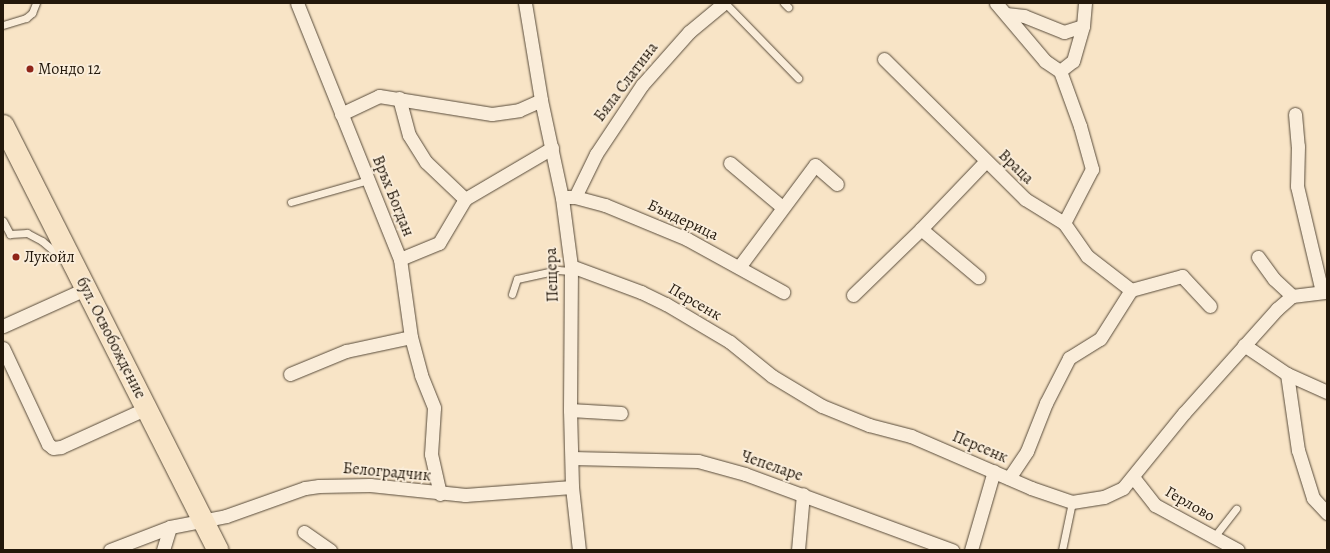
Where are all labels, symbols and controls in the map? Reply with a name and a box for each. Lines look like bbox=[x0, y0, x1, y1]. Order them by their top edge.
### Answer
street label: Бяла Слатина bbox=[590, 39, 662, 125]
place label: Мондо 12 bbox=[38, 59, 101, 79]
marker: Мондо 12 bbox=[25, 64, 35, 74]
street label: Враца bbox=[994, 146, 1038, 188]
street label: Връх Богдан bbox=[368, 153, 418, 239]
street label: Бъндерица bbox=[645, 195, 721, 245]
place label: Лукойл bbox=[24, 247, 75, 267]
street label: Пещера bbox=[541, 247, 563, 303]
marker: Лукойл bbox=[11, 252, 21, 262]
street label: бул. Освобождение bbox=[72, 274, 150, 402]
street label: Персенк bbox=[665, 279, 725, 325]
street label: Персенк bbox=[949, 427, 1011, 467]
street label: Чепеларе bbox=[739, 447, 805, 485]
street label: Белоградчик bbox=[342, 459, 432, 485]
street label: Герлово bbox=[1162, 482, 1218, 526]

